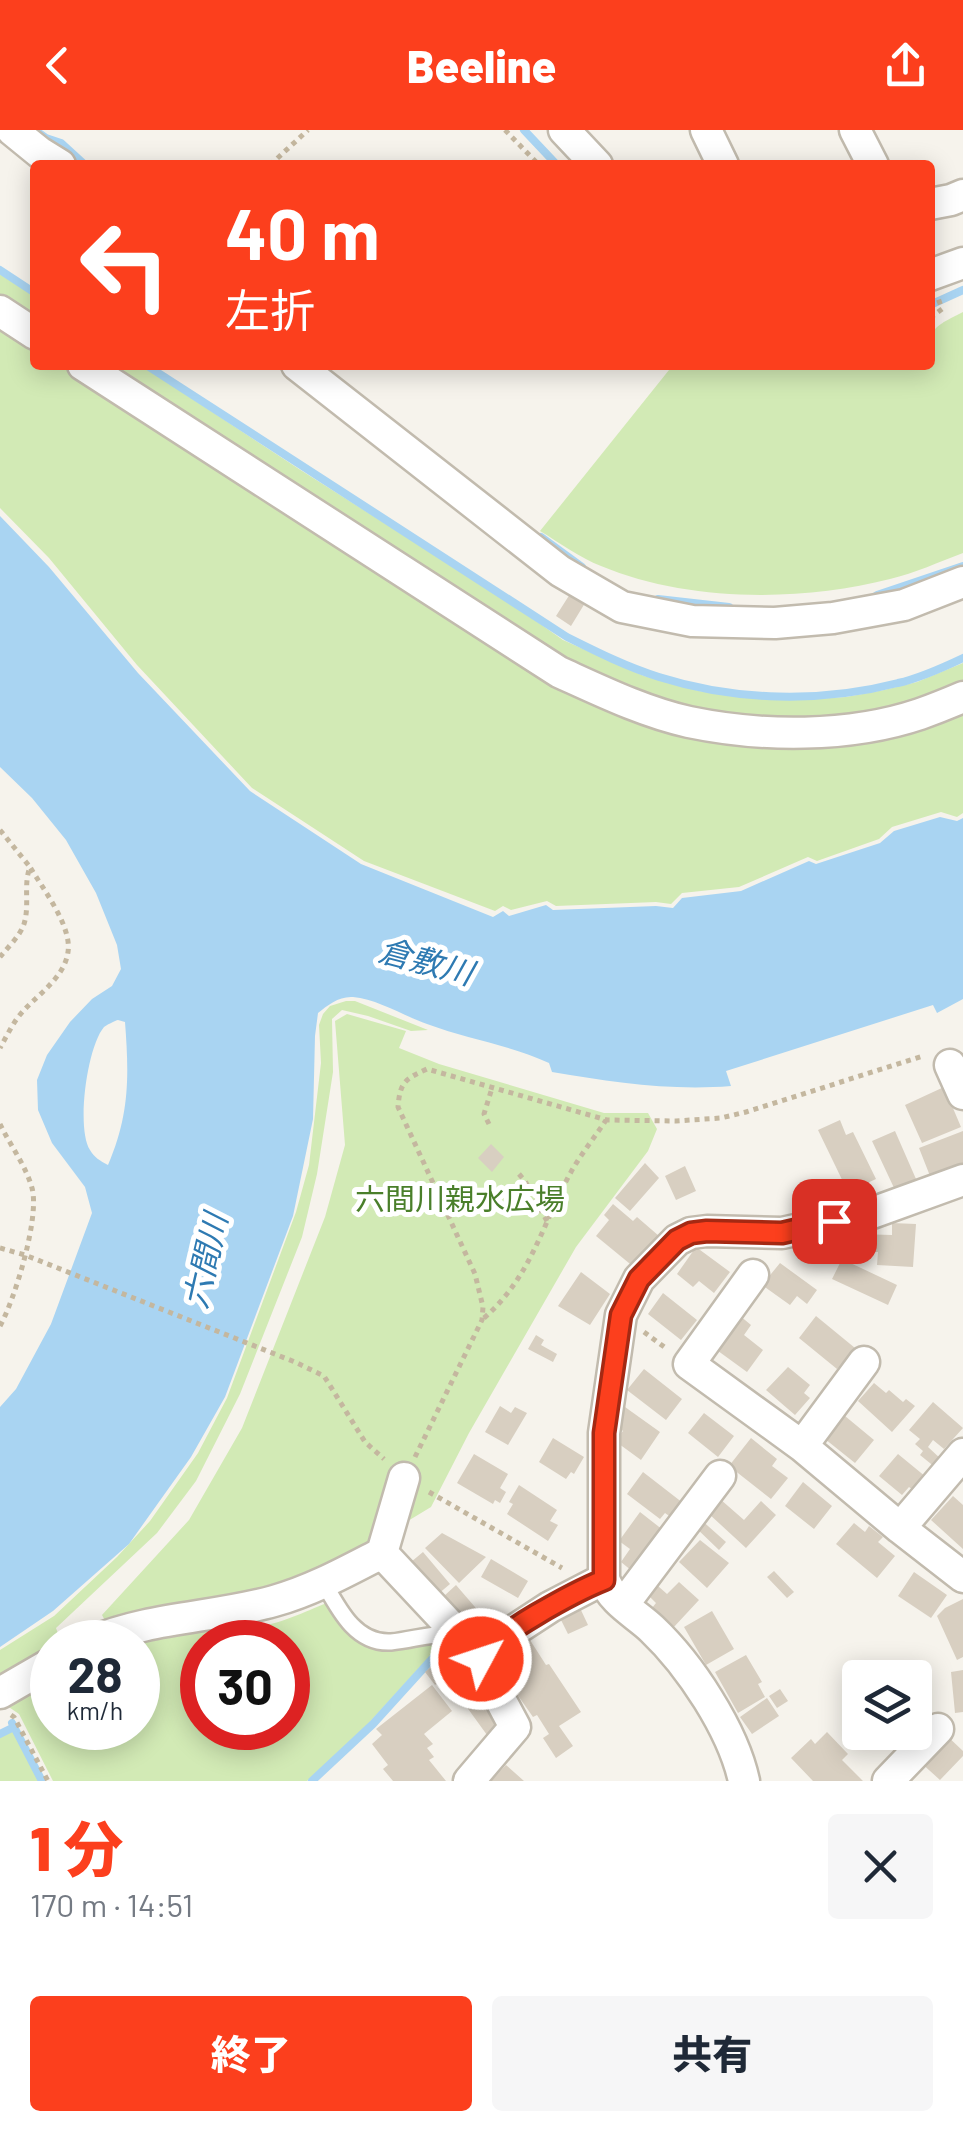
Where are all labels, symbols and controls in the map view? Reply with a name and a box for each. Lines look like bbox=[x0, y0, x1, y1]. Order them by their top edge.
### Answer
icon: back bbox=[30, 38, 85, 93]
text: Beeline bbox=[407, 38, 556, 92]
icon: share bbox=[878, 38, 933, 93]
text: 40 m bbox=[225, 190, 380, 274]
icon: left bbox=[60, 200, 190, 330]
text: 左折 bbox=[225, 282, 315, 336]
water label: 倉敷川 bbox=[375, 929, 481, 992]
pin bbox=[792, 1179, 877, 1264]
park label: 六間川親水広場 bbox=[355, 1180, 565, 1216]
icon: arrive bbox=[807, 1194, 862, 1249]
water label: 六間川 bbox=[175, 1207, 234, 1312]
position arrow bbox=[429, 1607, 533, 1711]
speed limit sign: 30 bbox=[180, 1620, 310, 1750]
text: 28 bbox=[67, 1643, 123, 1703]
map controls bbox=[842, 1660, 932, 1750]
button: layers bbox=[842, 1660, 932, 1750]
text: km/h bbox=[67, 1695, 123, 1725]
text: 1 分 bbox=[30, 1811, 123, 1883]
button: close bbox=[828, 1814, 933, 1919]
text: 170 m · 14:51 bbox=[30, 1885, 193, 1923]
button: 終了 bbox=[30, 1996, 472, 2111]
button: 共有 bbox=[492, 1996, 933, 2111]

